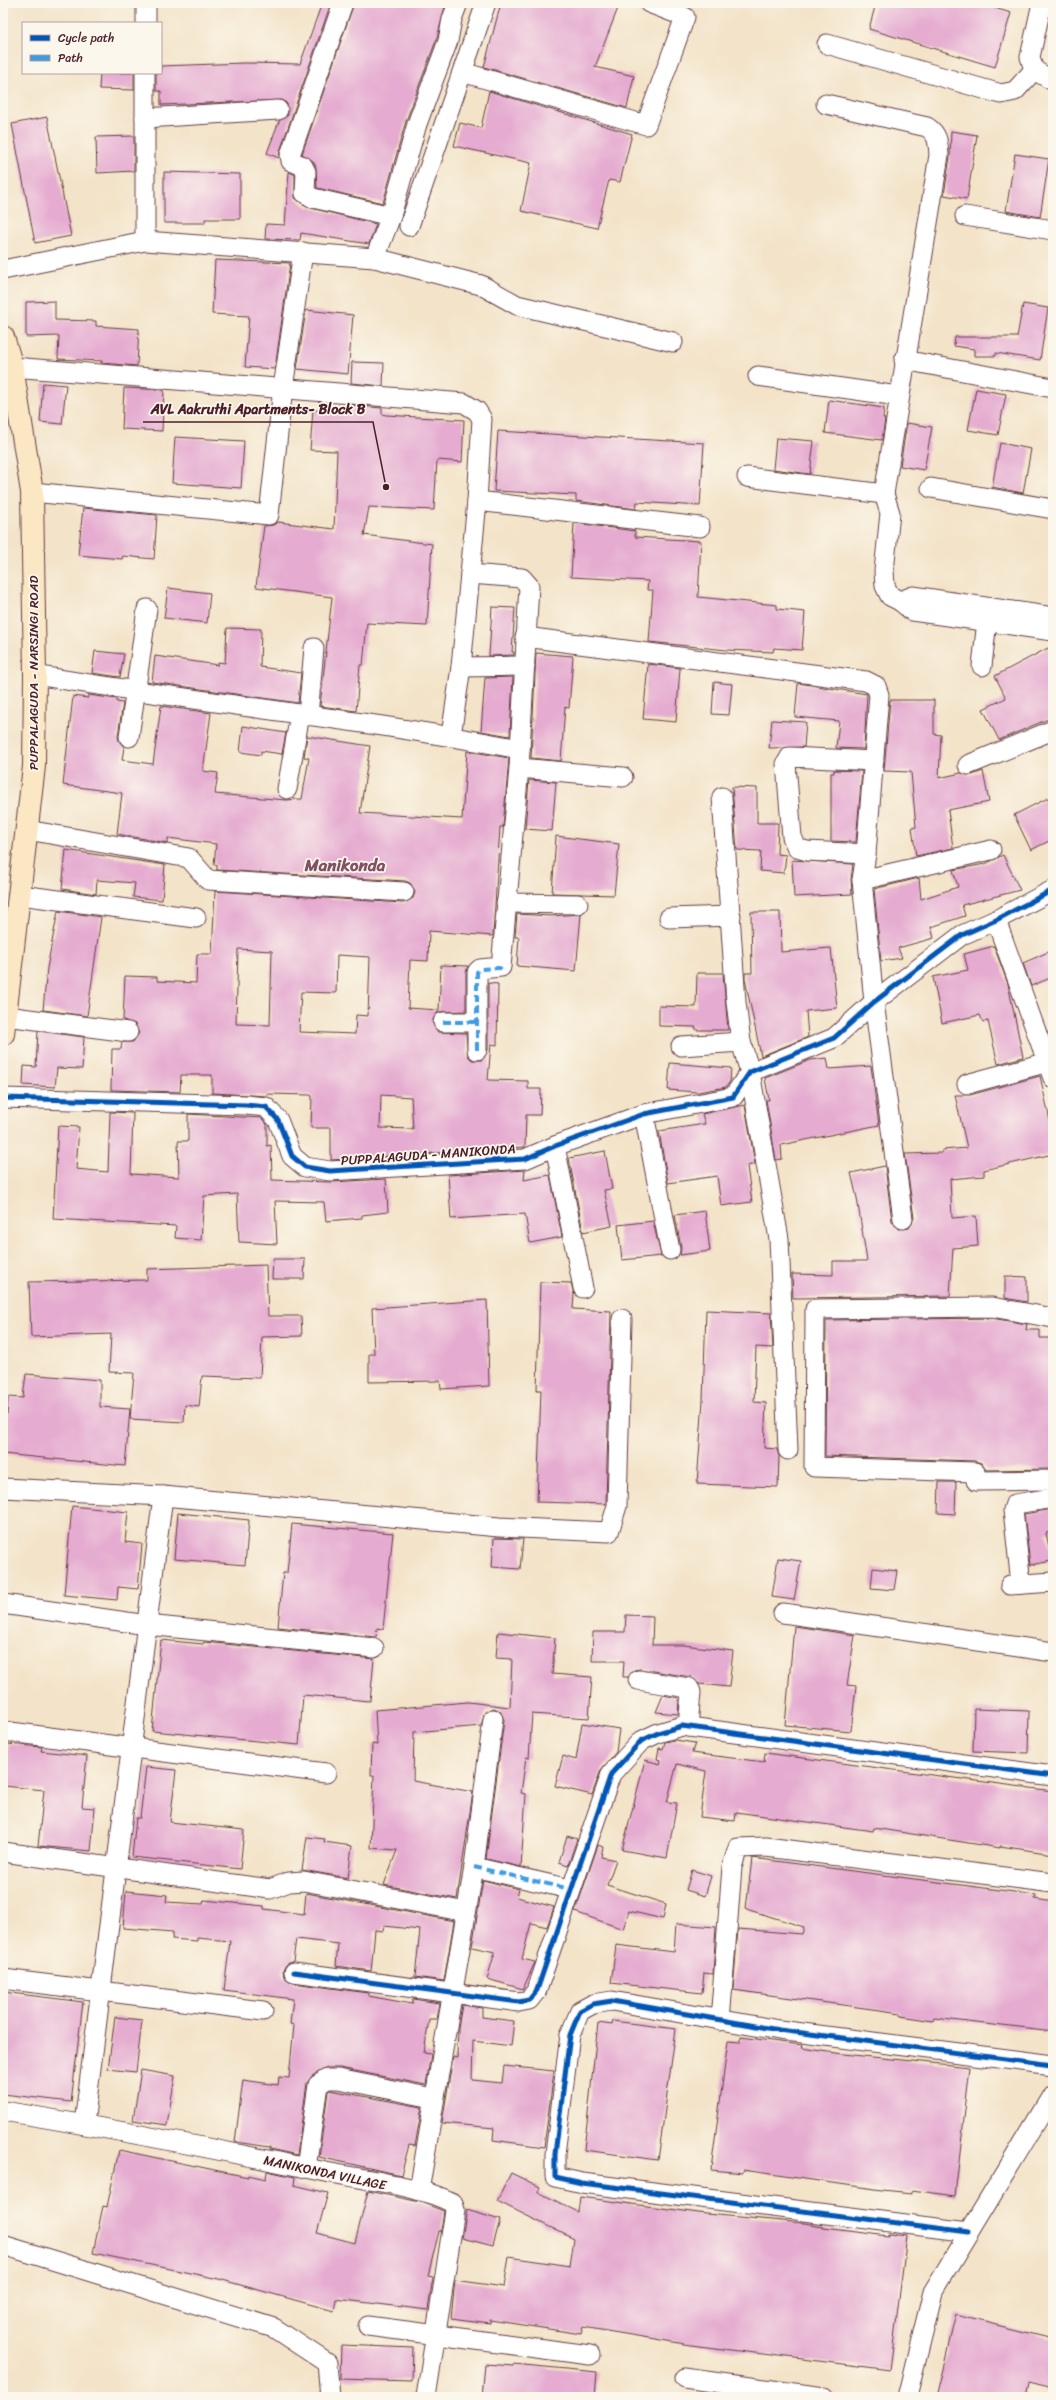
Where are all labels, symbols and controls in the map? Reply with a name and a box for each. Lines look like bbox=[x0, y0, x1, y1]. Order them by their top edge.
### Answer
legend bbox=[22, 22, 162, 74]
text: Cycle path bbox=[58, 27, 114, 49]
text: Path bbox=[58, 47, 83, 69]
callout: AVL Aakruthi Apartments- Block B bbox=[143, 396, 373, 422]
text: AVL Aakruthi Apartments- Block B bbox=[150, 397, 365, 422]
street label: PUPPALAGUDA - NARSINGI ROAD bbox=[22, 575, 45, 770]
district label: Manikonda bbox=[304, 850, 386, 880]
street label: PUPPALAGUDA - MANIKONDA bbox=[340, 1137, 516, 1172]
street label: MANIKONDA VILLAGE bbox=[262, 2148, 389, 2197]

